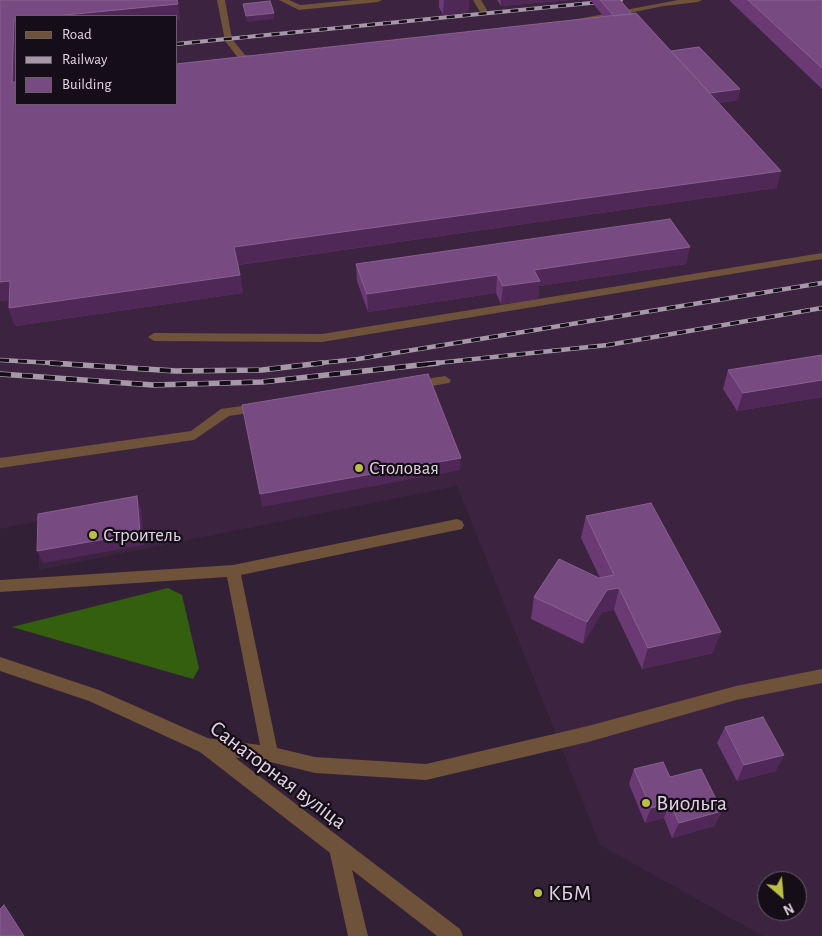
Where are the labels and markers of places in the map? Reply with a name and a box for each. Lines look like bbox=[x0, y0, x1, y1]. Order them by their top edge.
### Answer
place label: Столовая bbox=[369, 457, 439, 479]
marker: Столовая bbox=[353, 462, 365, 474]
place label: Строитель bbox=[103, 524, 181, 546]
marker: Строитель bbox=[87, 529, 99, 541]
place label: Виольга bbox=[656, 790, 727, 816]
marker: Виольга bbox=[640, 797, 652, 809]
place label: КБМ bbox=[548, 880, 591, 906]
marker: КБМ bbox=[532, 887, 544, 899]

